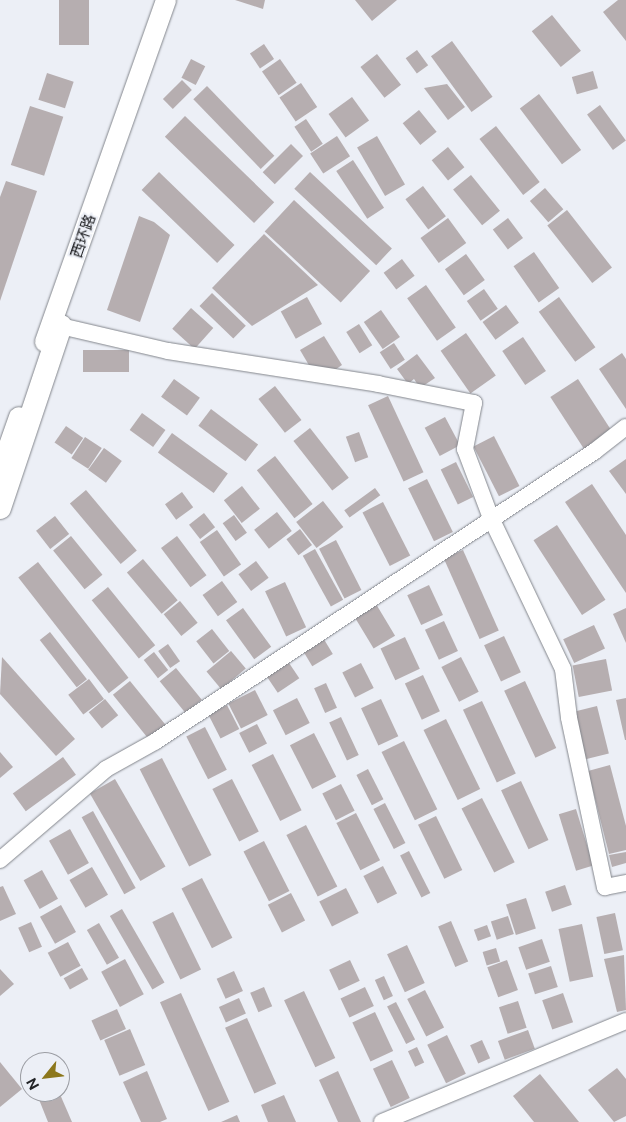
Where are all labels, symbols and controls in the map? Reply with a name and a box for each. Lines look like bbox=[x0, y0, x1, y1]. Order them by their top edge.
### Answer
street label: 西环路 bbox=[67, 212, 99, 260]
north arrow bbox=[20, 1052, 70, 1102]
text: N bbox=[23, 1075, 42, 1092]

